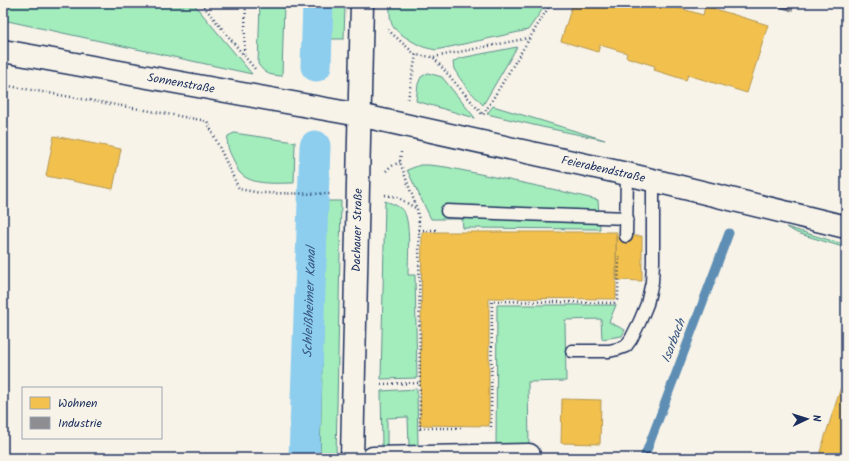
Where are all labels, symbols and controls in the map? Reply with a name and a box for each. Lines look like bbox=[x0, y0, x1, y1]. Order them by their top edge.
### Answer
street label: Sonnenstraße bbox=[146, 68, 217, 99]
street label: Feierabendstraße bbox=[560, 150, 648, 188]
street label: Dachauer Straße bbox=[347, 187, 367, 272]
water label: Schleißheimer Kanal bbox=[297, 243, 322, 358]
water label: Isarbach bbox=[656, 315, 692, 366]
legend bbox=[22, 387, 162, 439]
text: Wohnen bbox=[58, 394, 97, 413]
north arrow bbox=[787, 399, 827, 439]
text: Industrie bbox=[58, 414, 102, 433]
text: N bbox=[807, 414, 825, 423]

